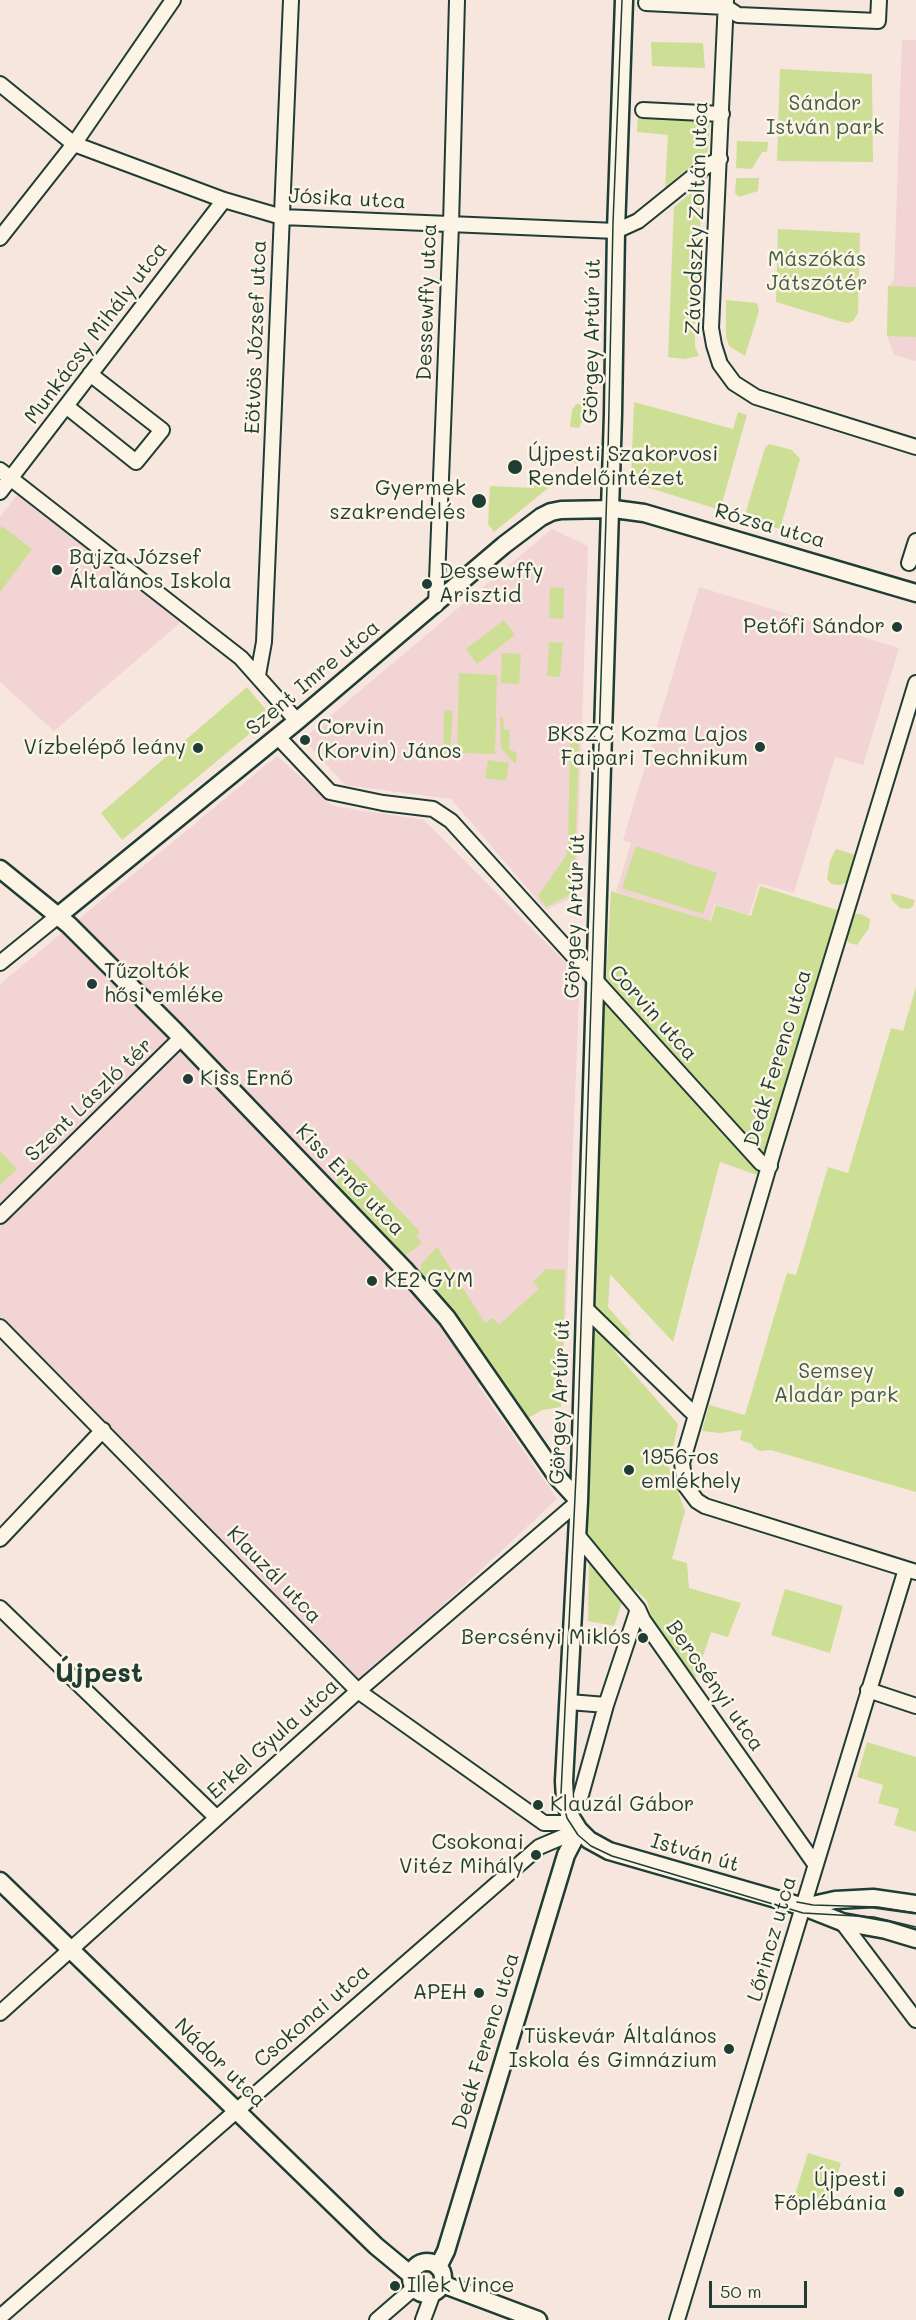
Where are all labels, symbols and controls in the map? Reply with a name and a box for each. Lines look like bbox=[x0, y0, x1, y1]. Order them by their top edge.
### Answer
park label: Sándor István park bbox=[766, 91, 884, 141]
street label: Závodszky Zoltán utca bbox=[680, 101, 714, 335]
street label: Jósika utca bbox=[288, 183, 406, 215]
street label: Dessewffy utca bbox=[412, 223, 442, 381]
street label: Munkácsy Mihály utca bbox=[19, 237, 173, 429]
street label: Eötvös József utca bbox=[240, 240, 272, 434]
park label: Mászókás Játszótér bbox=[767, 247, 867, 297]
street label: Görgey Artúr út bbox=[578, 258, 606, 424]
place label: Újpesti Szakorvosi Rendelőintézet bbox=[528, 442, 719, 492]
marker: Újpesti Szakorvosi Rendelőintézet bbox=[506, 458, 524, 476]
place label: Gyermek szakrendelés bbox=[330, 476, 466, 526]
marker: Gyermek szakrendelés bbox=[470, 492, 488, 510]
street label: Rózsa utca bbox=[712, 498, 828, 554]
place label: Bajza József Általános Iskola bbox=[69, 545, 232, 595]
place label: Dessewffy Arisztid bbox=[439, 559, 543, 609]
marker: Bajza József Általános Iskola bbox=[50, 563, 64, 577]
marker: Dessewffy Arisztid bbox=[420, 577, 434, 591]
place label: Petőfi Sándor bbox=[743, 614, 885, 640]
street label: Szent Imre utca bbox=[241, 615, 385, 741]
marker: Petőfi Sándor bbox=[890, 620, 904, 634]
place label: Corvin (Korvin) János bbox=[317, 715, 462, 765]
place label: BKSZC Kozma Lajos Faipari Technikum bbox=[547, 722, 748, 772]
marker: Corvin (Korvin) János bbox=[298, 733, 312, 747]
place label: Vízbelépő leány bbox=[24, 735, 186, 761]
marker: BKSZC Kozma Lajos Faipari Technikum bbox=[753, 740, 767, 754]
marker: Vízbelépő leány bbox=[191, 741, 205, 755]
street label: Görgey Artúr út bbox=[560, 833, 590, 999]
place label: Tűzoltók hősi emléke bbox=[104, 959, 224, 1009]
street label: Corvin utca bbox=[603, 960, 703, 1066]
street label: Deák Ferenc utca bbox=[739, 967, 817, 1149]
marker: Tűzoltók hősi emléke bbox=[85, 977, 99, 991]
street label: Szent László tér bbox=[20, 1033, 158, 1167]
place label: Kiss Ernő bbox=[200, 1066, 293, 1092]
marker: Kiss Ernő bbox=[181, 1072, 195, 1086]
street label: Kiss Ernő utca bbox=[290, 1119, 410, 1241]
place label: KE2 GYM bbox=[384, 1268, 473, 1294]
marker: KE2 GYM bbox=[365, 1274, 379, 1288]
street label: Görgey Artúr út bbox=[545, 1319, 575, 1485]
park label: Semsey Aladár park bbox=[774, 1359, 898, 1409]
place label: 1956-os emlékhely bbox=[641, 1445, 741, 1495]
marker: 1956-os emlékhely bbox=[622, 1463, 636, 1477]
street label: Klauzál utca bbox=[221, 1521, 327, 1629]
street label: Bercsényi utca bbox=[661, 1616, 769, 1756]
place label: Bercsényi Miklós bbox=[461, 1625, 631, 1651]
marker: Bercsényi Miklós bbox=[636, 1631, 650, 1645]
district label: Újpest bbox=[55, 1658, 143, 1690]
street label: Erkel Gyula utca bbox=[202, 1673, 344, 1805]
place label: Klauzál Gábor bbox=[550, 1792, 694, 1818]
marker: Klauzál Gábor bbox=[531, 1798, 545, 1812]
street label: István út bbox=[648, 1828, 742, 1878]
place label: Csokonai Vitéz Mihály bbox=[399, 1830, 524, 1880]
marker: Csokonai Vitéz Mihály bbox=[529, 1848, 543, 1862]
street label: Lőrincz utca bbox=[742, 1874, 802, 2004]
street label: Deák Ferenc utca bbox=[447, 1950, 525, 2132]
street label: Csokonai utca bbox=[249, 1959, 375, 2073]
place label: APEH bbox=[413, 1980, 467, 2006]
marker: APEH bbox=[472, 1986, 486, 2000]
street label: Nádor utca bbox=[169, 2013, 271, 2113]
place label: Tüskevár Általános Iskola és Gimnázium bbox=[509, 2024, 717, 2074]
marker: Tüskevár Általános Iskola és Gimnázium bbox=[722, 2042, 736, 2056]
place label: Újpesti Főplébánia bbox=[774, 2167, 887, 2217]
marker: Újpesti Főplébánia bbox=[892, 2185, 906, 2199]
scale bar bbox=[712, 2269, 810, 2307]
place label: Illek Vince bbox=[407, 2273, 515, 2299]
marker: Illek Vince bbox=[388, 2279, 402, 2293]
text: 50 m bbox=[720, 2279, 762, 2303]

